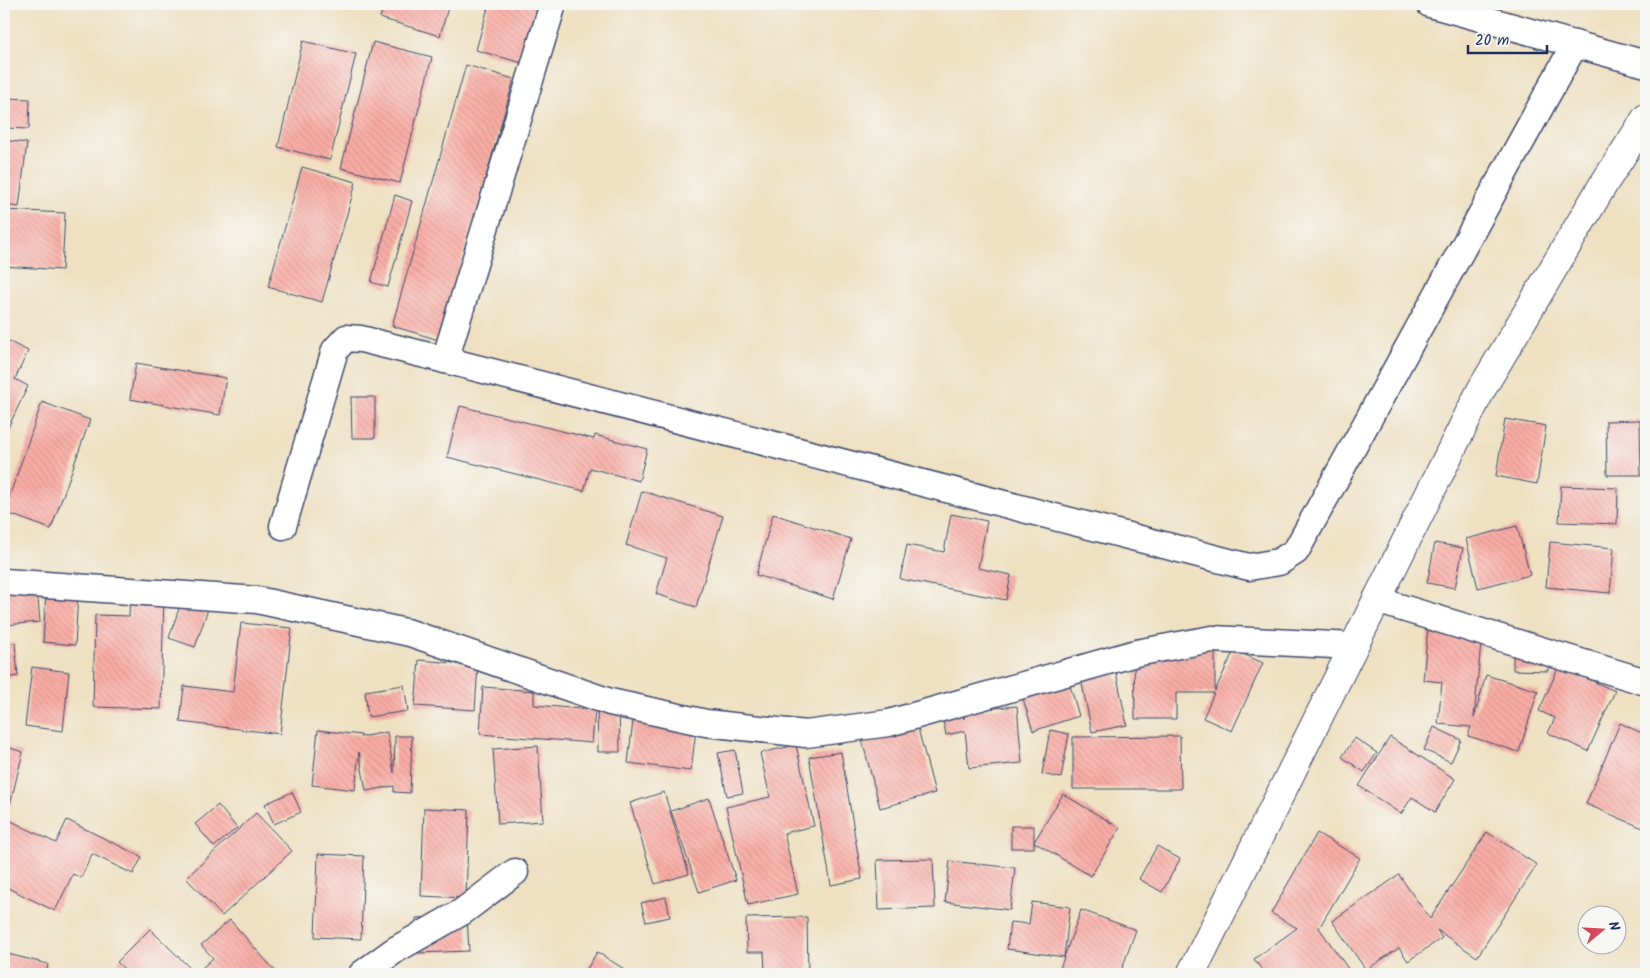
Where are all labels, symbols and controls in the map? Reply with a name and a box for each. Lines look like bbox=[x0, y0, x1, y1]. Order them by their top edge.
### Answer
scale bar bbox=[1468, 22, 1546, 54]
text: 20 m bbox=[1475, 29, 1509, 53]
north arrow bbox=[1578, 906, 1628, 956]
text: N bbox=[1602, 919, 1625, 934]

